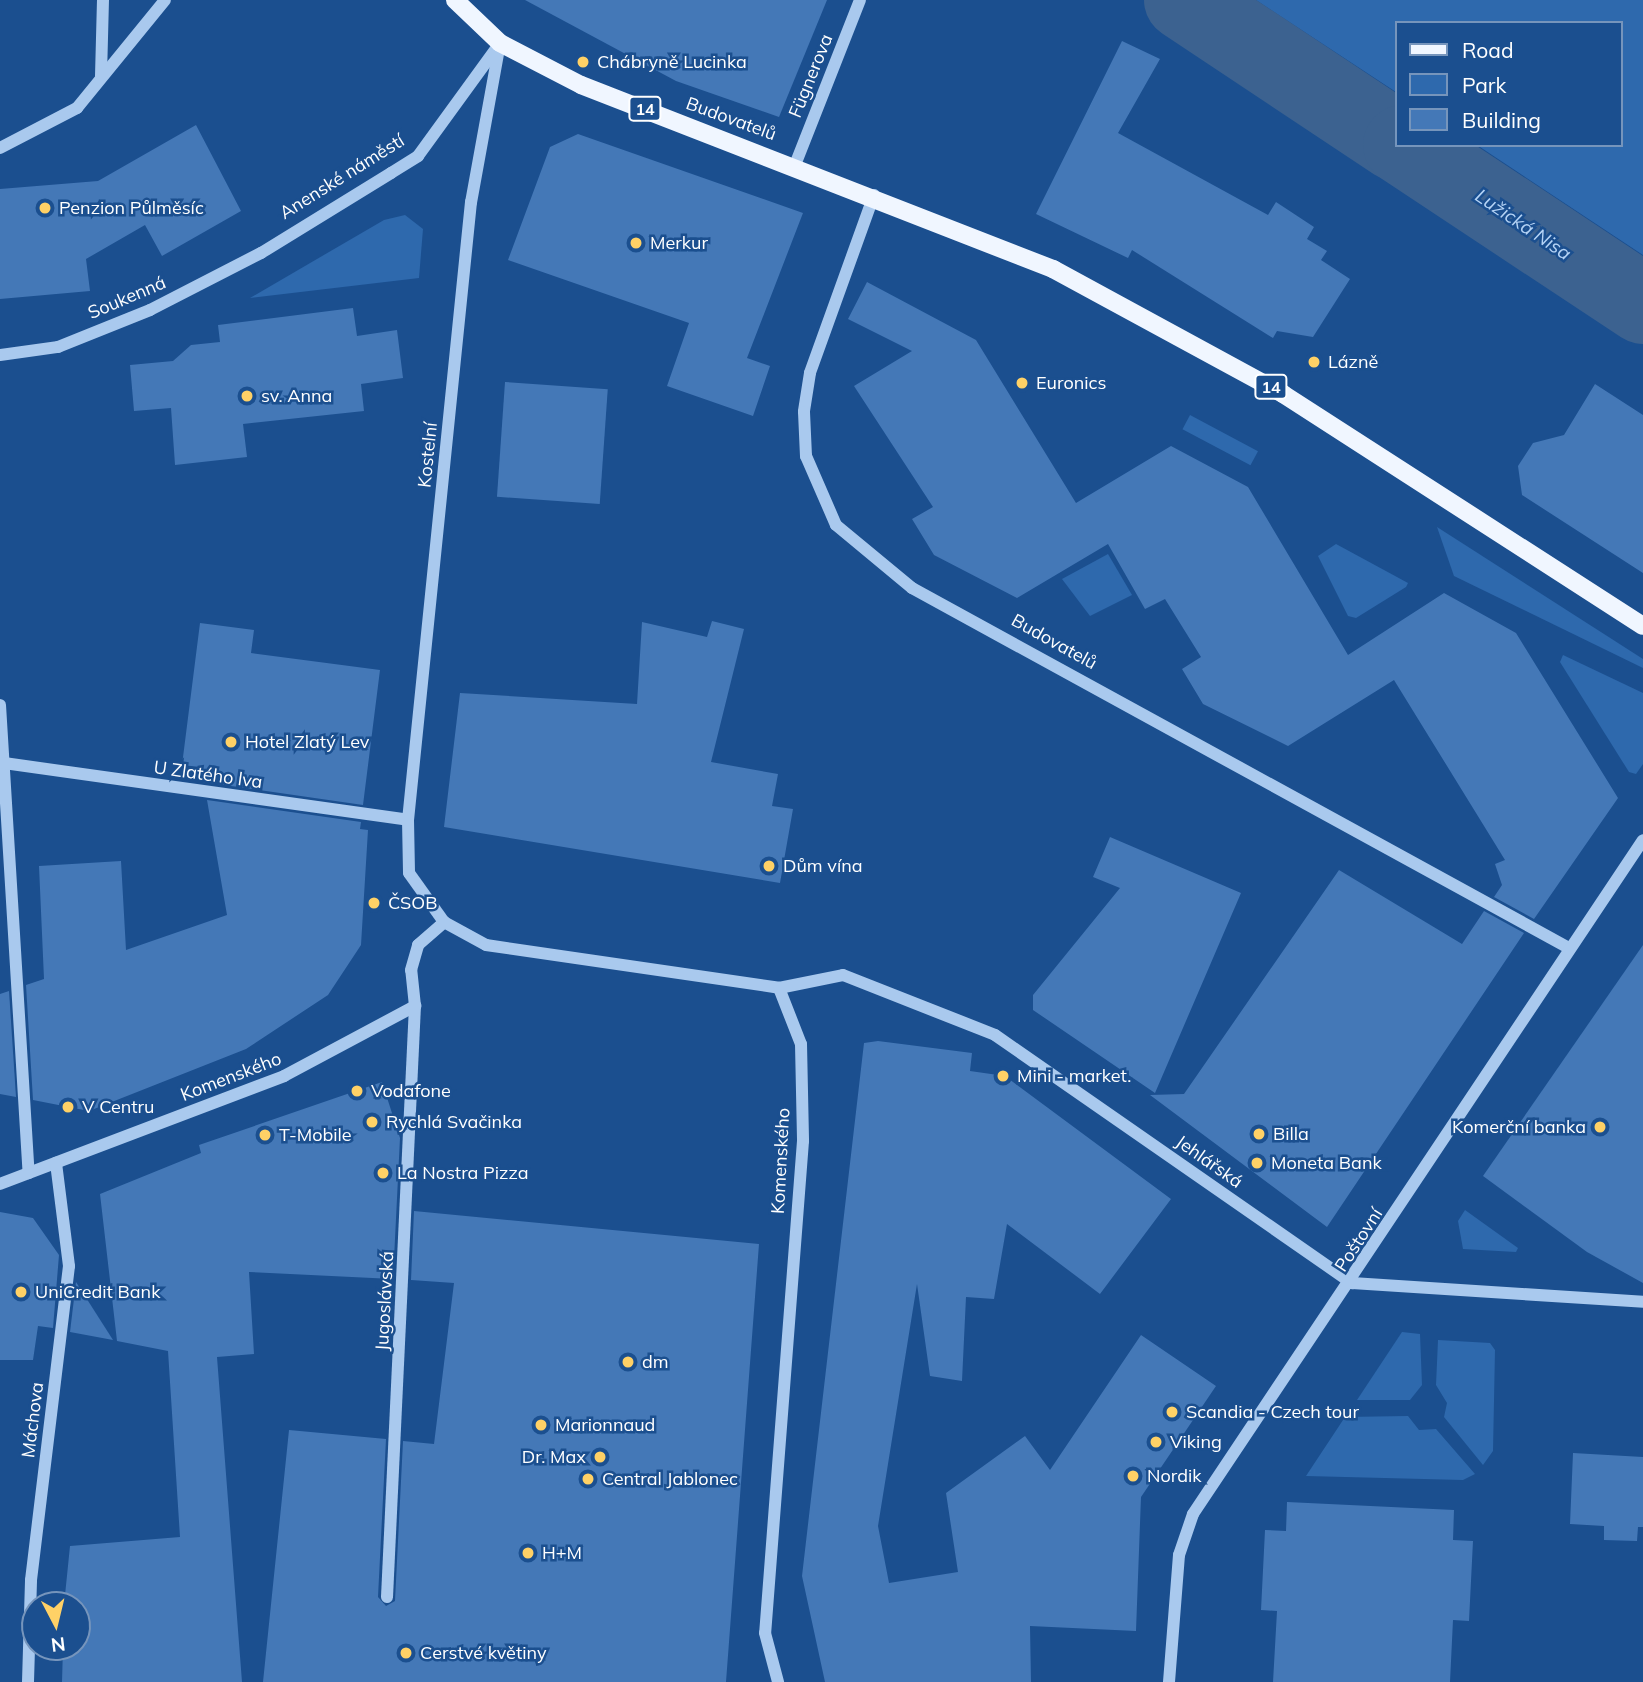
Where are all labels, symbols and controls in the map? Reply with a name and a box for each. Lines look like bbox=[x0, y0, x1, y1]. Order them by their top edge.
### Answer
legend bbox=[1394, 21, 1622, 147]
street label: Fügnerova bbox=[784, 31, 838, 121]
text: Road bbox=[1462, 37, 1513, 63]
place label: Chábryně Lucinka bbox=[597, 51, 747, 73]
marker: Chábryně Lucinka bbox=[575, 54, 591, 70]
text: Park bbox=[1462, 72, 1506, 98]
street label: Budovatelů bbox=[683, 93, 779, 145]
road number: 14 bbox=[628, 96, 662, 122]
text: Building bbox=[1462, 107, 1541, 133]
street label: Anenské náměstí bbox=[276, 130, 408, 224]
water label: Lužická Nisa bbox=[1471, 185, 1575, 265]
place label: Penzion Půlměsíc bbox=[59, 197, 204, 219]
marker: Penzion Půlměsíc bbox=[37, 200, 53, 216]
place label: Merkur bbox=[650, 232, 708, 254]
marker: Merkur bbox=[628, 235, 644, 251]
street label: Soukenná bbox=[85, 272, 169, 324]
place label: Lázně bbox=[1328, 351, 1378, 373]
marker: Lázně bbox=[1306, 354, 1322, 370]
place label: Euronics bbox=[1036, 372, 1106, 394]
road number: 14 bbox=[1254, 374, 1288, 400]
marker: Euronics bbox=[1014, 375, 1030, 391]
place label: sv. Anna bbox=[261, 385, 332, 407]
marker: sv. Anna bbox=[239, 388, 255, 404]
street label: Kostelní bbox=[414, 421, 442, 489]
street label: Budovatelů bbox=[1007, 610, 1101, 674]
place label: Hotel Zlatý Lev bbox=[245, 731, 369, 753]
marker: Hotel Zlatý Lev bbox=[223, 734, 239, 750]
street label: U Zlatého lva bbox=[152, 757, 264, 793]
place label: Dům vína bbox=[783, 855, 863, 877]
marker: Dům vína bbox=[761, 858, 777, 874]
place label: ČSOB bbox=[388, 892, 437, 914]
marker: ČSOB bbox=[366, 895, 382, 911]
street label: Komenského bbox=[178, 1048, 284, 1106]
place label: Mini - market. bbox=[1017, 1065, 1131, 1087]
marker: Mini - market. bbox=[995, 1068, 1011, 1084]
place label: Vodafone bbox=[371, 1080, 451, 1102]
marker: Vodafone bbox=[349, 1083, 365, 1099]
place label: V Centru bbox=[82, 1096, 155, 1118]
marker: V Centru bbox=[60, 1099, 76, 1115]
street label: Komenského bbox=[767, 1107, 795, 1215]
place label: Rychlá Svačinka bbox=[386, 1111, 522, 1133]
marker: Rychlá Svačinka bbox=[364, 1114, 380, 1130]
place label: Komerční banka bbox=[1452, 1116, 1586, 1138]
marker: Komerční banka bbox=[1592, 1119, 1608, 1135]
place label: Billa bbox=[1273, 1123, 1309, 1145]
place label: T-Mobile bbox=[279, 1124, 352, 1146]
marker: Billa bbox=[1251, 1126, 1267, 1142]
marker: T-Mobile bbox=[257, 1127, 273, 1143]
street label: Jehlářská bbox=[1171, 1131, 1247, 1193]
place label: Moneta Bank bbox=[1271, 1152, 1382, 1174]
marker: Moneta Bank bbox=[1249, 1155, 1265, 1171]
place label: La Nostra Pizza bbox=[397, 1162, 529, 1184]
marker: La Nostra Pizza bbox=[375, 1165, 391, 1181]
street label: Poštovní bbox=[1331, 1204, 1387, 1276]
street label: Jugoslávská bbox=[372, 1251, 398, 1351]
place label: UniCredit Bank bbox=[35, 1281, 160, 1303]
marker: UniCredit Bank bbox=[13, 1284, 29, 1300]
place label: dm bbox=[642, 1351, 669, 1373]
marker: dm bbox=[620, 1354, 636, 1370]
street label: Máchova bbox=[18, 1381, 48, 1459]
place label: Scandia - Czech tour bbox=[1186, 1401, 1359, 1423]
marker: Scandia - Czech tour bbox=[1164, 1404, 1180, 1420]
place label: Marionnaud bbox=[555, 1414, 655, 1436]
marker: Marionnaud bbox=[533, 1417, 549, 1433]
place label: Viking bbox=[1170, 1431, 1222, 1453]
marker: Viking bbox=[1148, 1434, 1164, 1450]
place label: Dr. Max bbox=[522, 1446, 586, 1468]
marker: Dr. Max bbox=[592, 1449, 608, 1465]
place label: Nordik bbox=[1147, 1465, 1201, 1487]
place label: Central Jablonec bbox=[602, 1468, 738, 1490]
marker: Nordik bbox=[1125, 1468, 1141, 1484]
marker: Central Jablonec bbox=[580, 1471, 596, 1487]
place label: H+M bbox=[542, 1542, 582, 1564]
marker: H+M bbox=[520, 1545, 536, 1561]
north arrow bbox=[21, 1591, 91, 1661]
text: N bbox=[50, 1632, 67, 1658]
place label: Сerstvé květiny bbox=[420, 1642, 547, 1664]
marker: Сerstvé květiny bbox=[398, 1645, 414, 1661]

